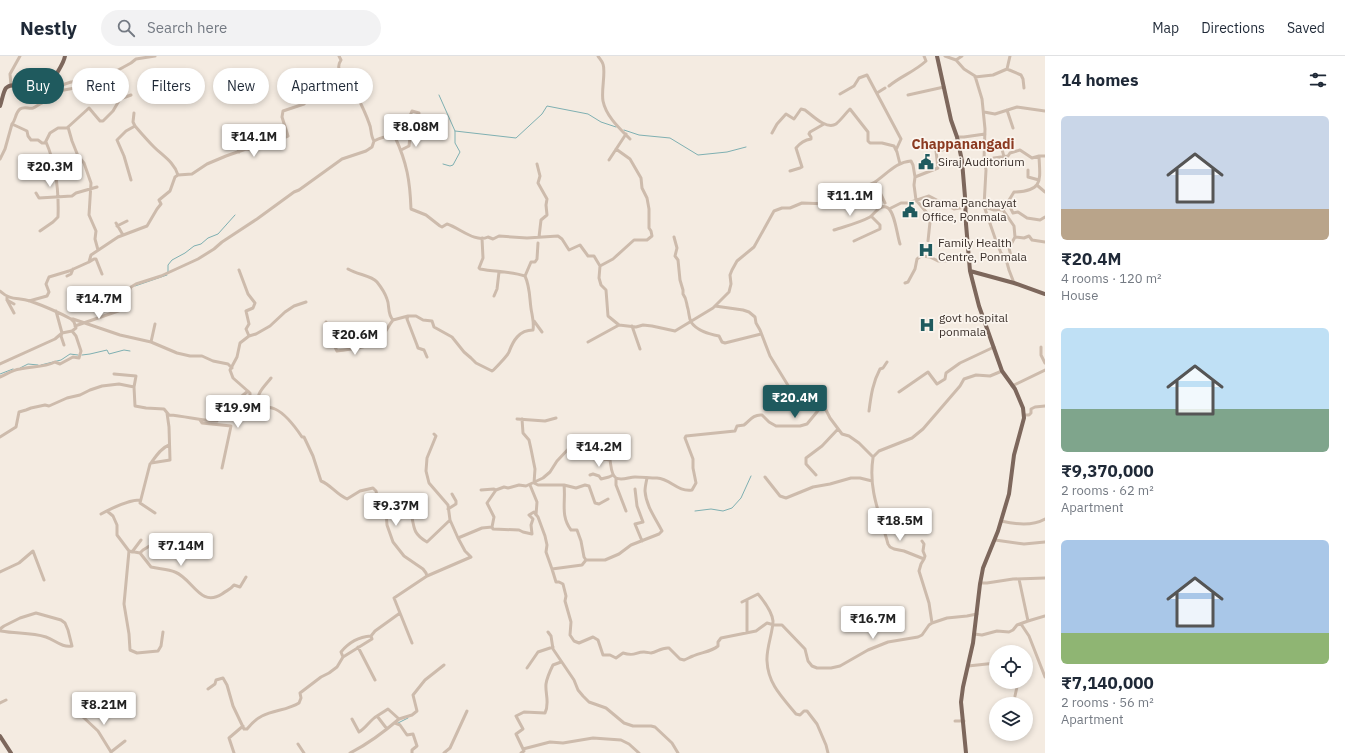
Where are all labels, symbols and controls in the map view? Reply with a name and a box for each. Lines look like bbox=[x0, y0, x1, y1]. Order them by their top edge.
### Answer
search box bbox=[101, 10, 381, 46]
text: Nestly bbox=[20, 16, 77, 40]
icon: search bbox=[115, 17, 137, 39]
text: Search here bbox=[147, 18, 227, 37]
text: Map bbox=[1152, 19, 1179, 37]
text: Directions bbox=[1201, 19, 1265, 37]
text: Saved bbox=[1287, 19, 1325, 37]
chip: Buy bbox=[12, 68, 64, 104]
chip: Rent bbox=[72, 68, 129, 104]
chip: Filters bbox=[137, 68, 205, 104]
chip: New bbox=[213, 68, 269, 104]
chip: Apartment bbox=[277, 68, 373, 104]
text: 14 homes bbox=[1061, 69, 1138, 91]
icon: filters bbox=[1307, 69, 1329, 91]
pin: ₹8.08M bbox=[383, 114, 449, 148]
text: ₹8.08M bbox=[393, 118, 439, 135]
pin: ₹14.1M bbox=[221, 124, 287, 158]
text: ₹14.1M bbox=[231, 128, 277, 145]
district label: Chappanangadi bbox=[911, 135, 1015, 153]
icon: home bbox=[1159, 142, 1231, 214]
public building icon: Siraj Auditorium bbox=[917, 153, 935, 171]
pin: ₹20.3M bbox=[17, 154, 83, 188]
place label: Siraj Auditorium bbox=[938, 154, 1025, 169]
text: ₹20.3M bbox=[27, 158, 73, 175]
pin: ₹11.1M bbox=[817, 183, 883, 217]
text: ₹11.1M bbox=[827, 187, 873, 204]
place label: Grama Panchayat Office, Ponmala bbox=[922, 195, 1017, 224]
public building icon: Grama Panchayat Office, Ponmala bbox=[901, 201, 919, 219]
place label: Family Health Centre, Ponmala bbox=[938, 235, 1028, 264]
hospital icon: Family Health Centre, Ponmala bbox=[917, 241, 935, 259]
text: ₹20.4M bbox=[1061, 248, 1122, 270]
text: 4 rooms · 120 m² bbox=[1061, 270, 1162, 287]
pin: ₹14.7M bbox=[66, 286, 132, 320]
text: House bbox=[1061, 287, 1098, 304]
text: ₹14.7M bbox=[76, 290, 122, 307]
place label: govt hospital ponmala bbox=[939, 310, 1008, 339]
hospital icon: govt hospital ponmala bbox=[918, 316, 936, 334]
pin: ₹20.6M bbox=[322, 322, 388, 356]
text: ₹20.6M bbox=[332, 326, 378, 343]
icon: home bbox=[1159, 354, 1231, 426]
pin: ₹20.4M bbox=[762, 385, 828, 419]
text: ₹20.4M bbox=[772, 389, 818, 406]
pin: ₹19.9M bbox=[205, 395, 271, 429]
text: ₹19.9M bbox=[215, 399, 261, 416]
pin: ₹14.2M bbox=[566, 434, 632, 468]
text: ₹14.2M bbox=[576, 438, 622, 455]
text: ₹9,370,000 bbox=[1061, 460, 1154, 482]
text: 2 rooms · 62 m² bbox=[1061, 482, 1154, 499]
pin: ₹9.37M bbox=[363, 493, 429, 527]
text: ₹9.37M bbox=[373, 497, 419, 514]
text: Apartment bbox=[1061, 499, 1124, 516]
pin: ₹18.5M bbox=[867, 508, 933, 542]
text: ₹18.5M bbox=[877, 512, 923, 529]
pin: ₹7.14M bbox=[148, 533, 214, 567]
text: ₹7.14M bbox=[158, 537, 204, 554]
icon: home bbox=[1159, 566, 1231, 638]
pin: ₹16.7M bbox=[840, 606, 906, 640]
text: ₹16.7M bbox=[850, 610, 896, 627]
map controls bbox=[989, 645, 1033, 741]
button: locate bbox=[989, 645, 1033, 689]
text: ₹7,140,000 bbox=[1061, 672, 1154, 694]
pin: ₹8.21M bbox=[71, 692, 137, 726]
text: 2 rooms · 56 m² bbox=[1061, 694, 1154, 711]
text: ₹8.21M bbox=[81, 696, 127, 713]
button: layers bbox=[989, 697, 1033, 741]
text: Apartment bbox=[1061, 711, 1124, 728]

